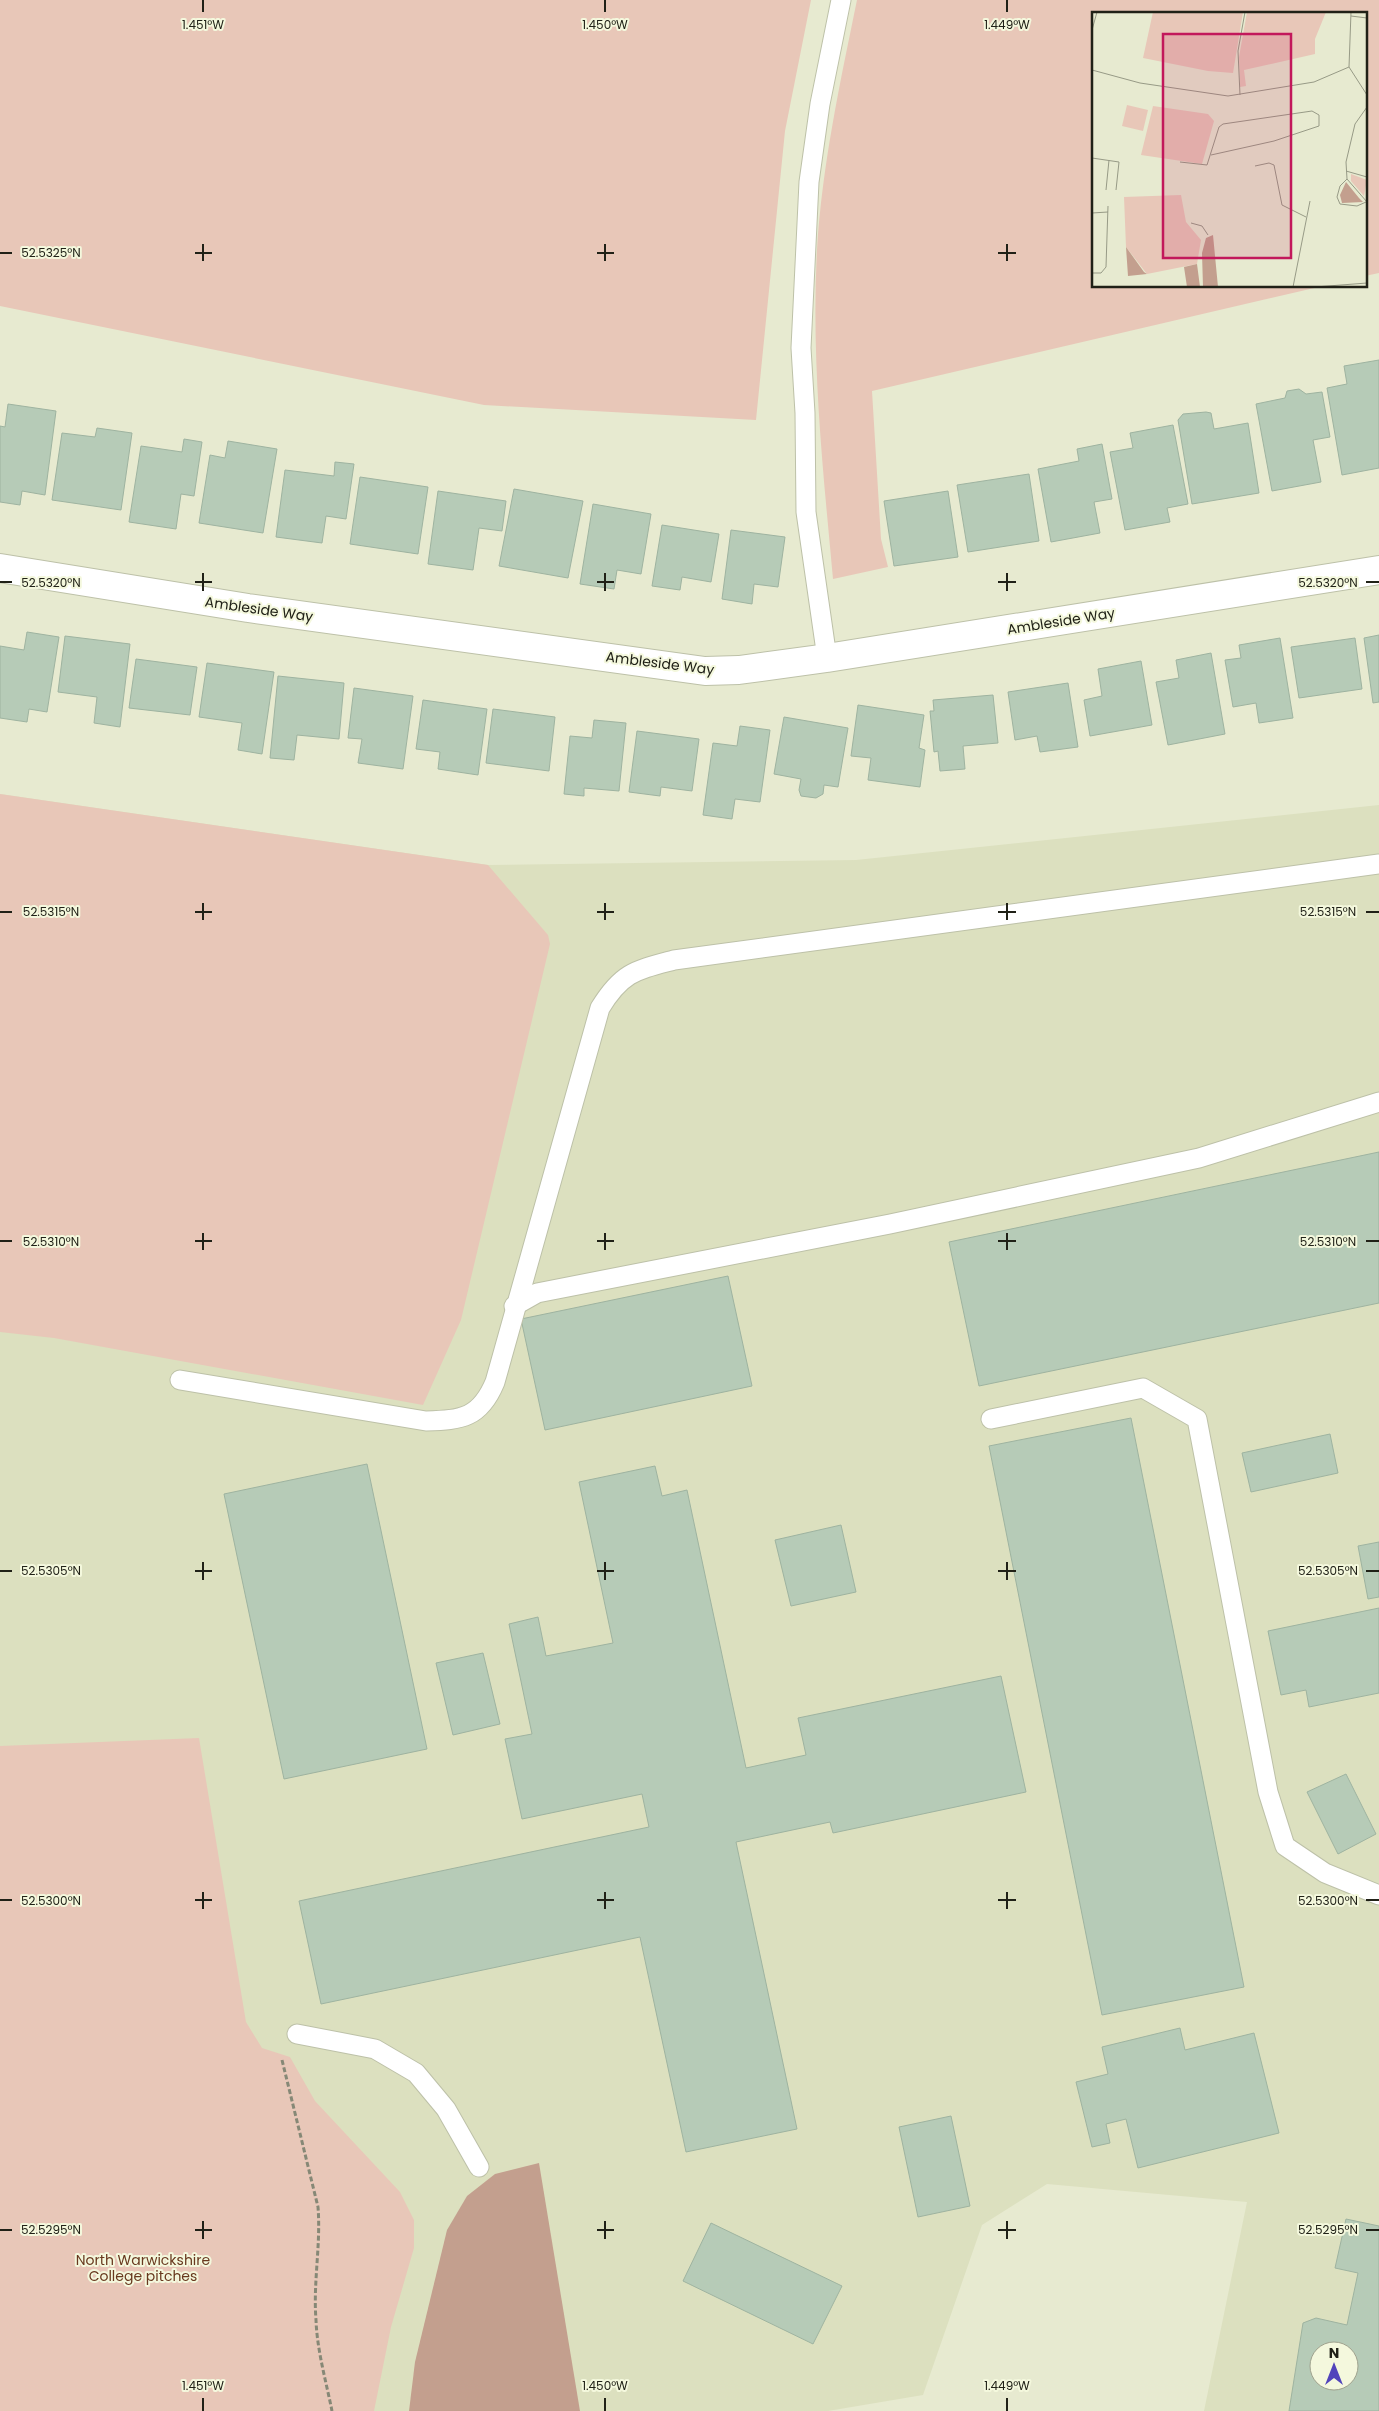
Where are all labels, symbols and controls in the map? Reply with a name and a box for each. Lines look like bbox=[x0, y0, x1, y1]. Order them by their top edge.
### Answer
inset map bbox=[1092, 12, 1366, 288]
text: 1.451°W bbox=[182, 16, 224, 33]
text: 1.450°W bbox=[582, 16, 628, 33]
text: 1.449°W bbox=[984, 16, 1030, 33]
text: 52.5325°N bbox=[21, 244, 81, 261]
text: 52.5320°N bbox=[21, 574, 81, 591]
text: 52.5320°N bbox=[1298, 574, 1358, 591]
street label: Ambleside Way bbox=[204, 592, 315, 627]
street label: Ambleside Way bbox=[1006, 603, 1117, 639]
street label: Ambleside Way bbox=[605, 646, 715, 680]
text: 52.5315°N bbox=[23, 903, 79, 920]
text: 52.5315°N bbox=[1300, 903, 1356, 920]
text: 52.5310°N bbox=[23, 1233, 79, 1250]
text: 52.5310°N bbox=[1300, 1233, 1356, 1250]
text: 52.5305°N bbox=[21, 1562, 81, 1579]
text: 52.5305°N bbox=[1298, 1562, 1358, 1579]
text: 52.5300°N bbox=[21, 1892, 81, 1909]
text: 52.5300°N bbox=[1298, 1892, 1358, 1909]
text: 52.5295°N bbox=[21, 2221, 81, 2238]
text: 52.5295°N bbox=[1298, 2221, 1358, 2238]
park label: North Warwickshire College pitches bbox=[76, 2250, 211, 2286]
north arrow bbox=[1309, 2341, 1359, 2391]
text: N bbox=[1329, 2343, 1339, 2363]
text: 1.451°W bbox=[182, 2377, 224, 2394]
text: 1.450°W bbox=[582, 2377, 628, 2394]
text: 1.449°W bbox=[984, 2377, 1030, 2394]

